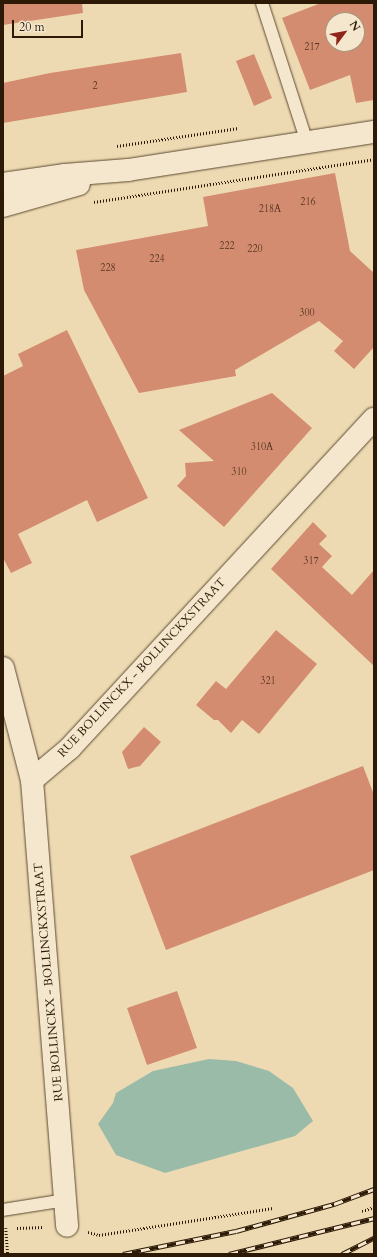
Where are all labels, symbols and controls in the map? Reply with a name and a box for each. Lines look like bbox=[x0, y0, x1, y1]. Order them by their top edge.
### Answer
scale bar bbox=[14, 12, 85, 38]
north arrow bbox=[325, 12, 365, 52]
text: N bbox=[346, 18, 364, 34]
text: 20 m bbox=[19, 19, 45, 35]
house number: 217 bbox=[304, 42, 320, 54]
house number: 2 bbox=[92, 81, 98, 93]
house number: 216 bbox=[300, 197, 316, 209]
house number: 218A bbox=[259, 204, 281, 216]
house number: 222 bbox=[219, 241, 235, 253]
house number: 220 bbox=[247, 244, 263, 256]
house number: 224 bbox=[149, 254, 165, 266]
house number: 228 bbox=[100, 263, 116, 275]
house number: 300 bbox=[299, 308, 315, 320]
house number: 310A bbox=[251, 442, 273, 454]
house number: 310 bbox=[231, 467, 247, 479]
house number: 317 bbox=[303, 556, 319, 568]
street label: RUE BOLLINCKX - BOLLINCKXSTRAAT bbox=[55, 576, 229, 760]
house number: 321 bbox=[260, 676, 276, 688]
street label: RUE BOLLINCKX - BOLLINCKXSTRAAT bbox=[31, 862, 67, 1102]

